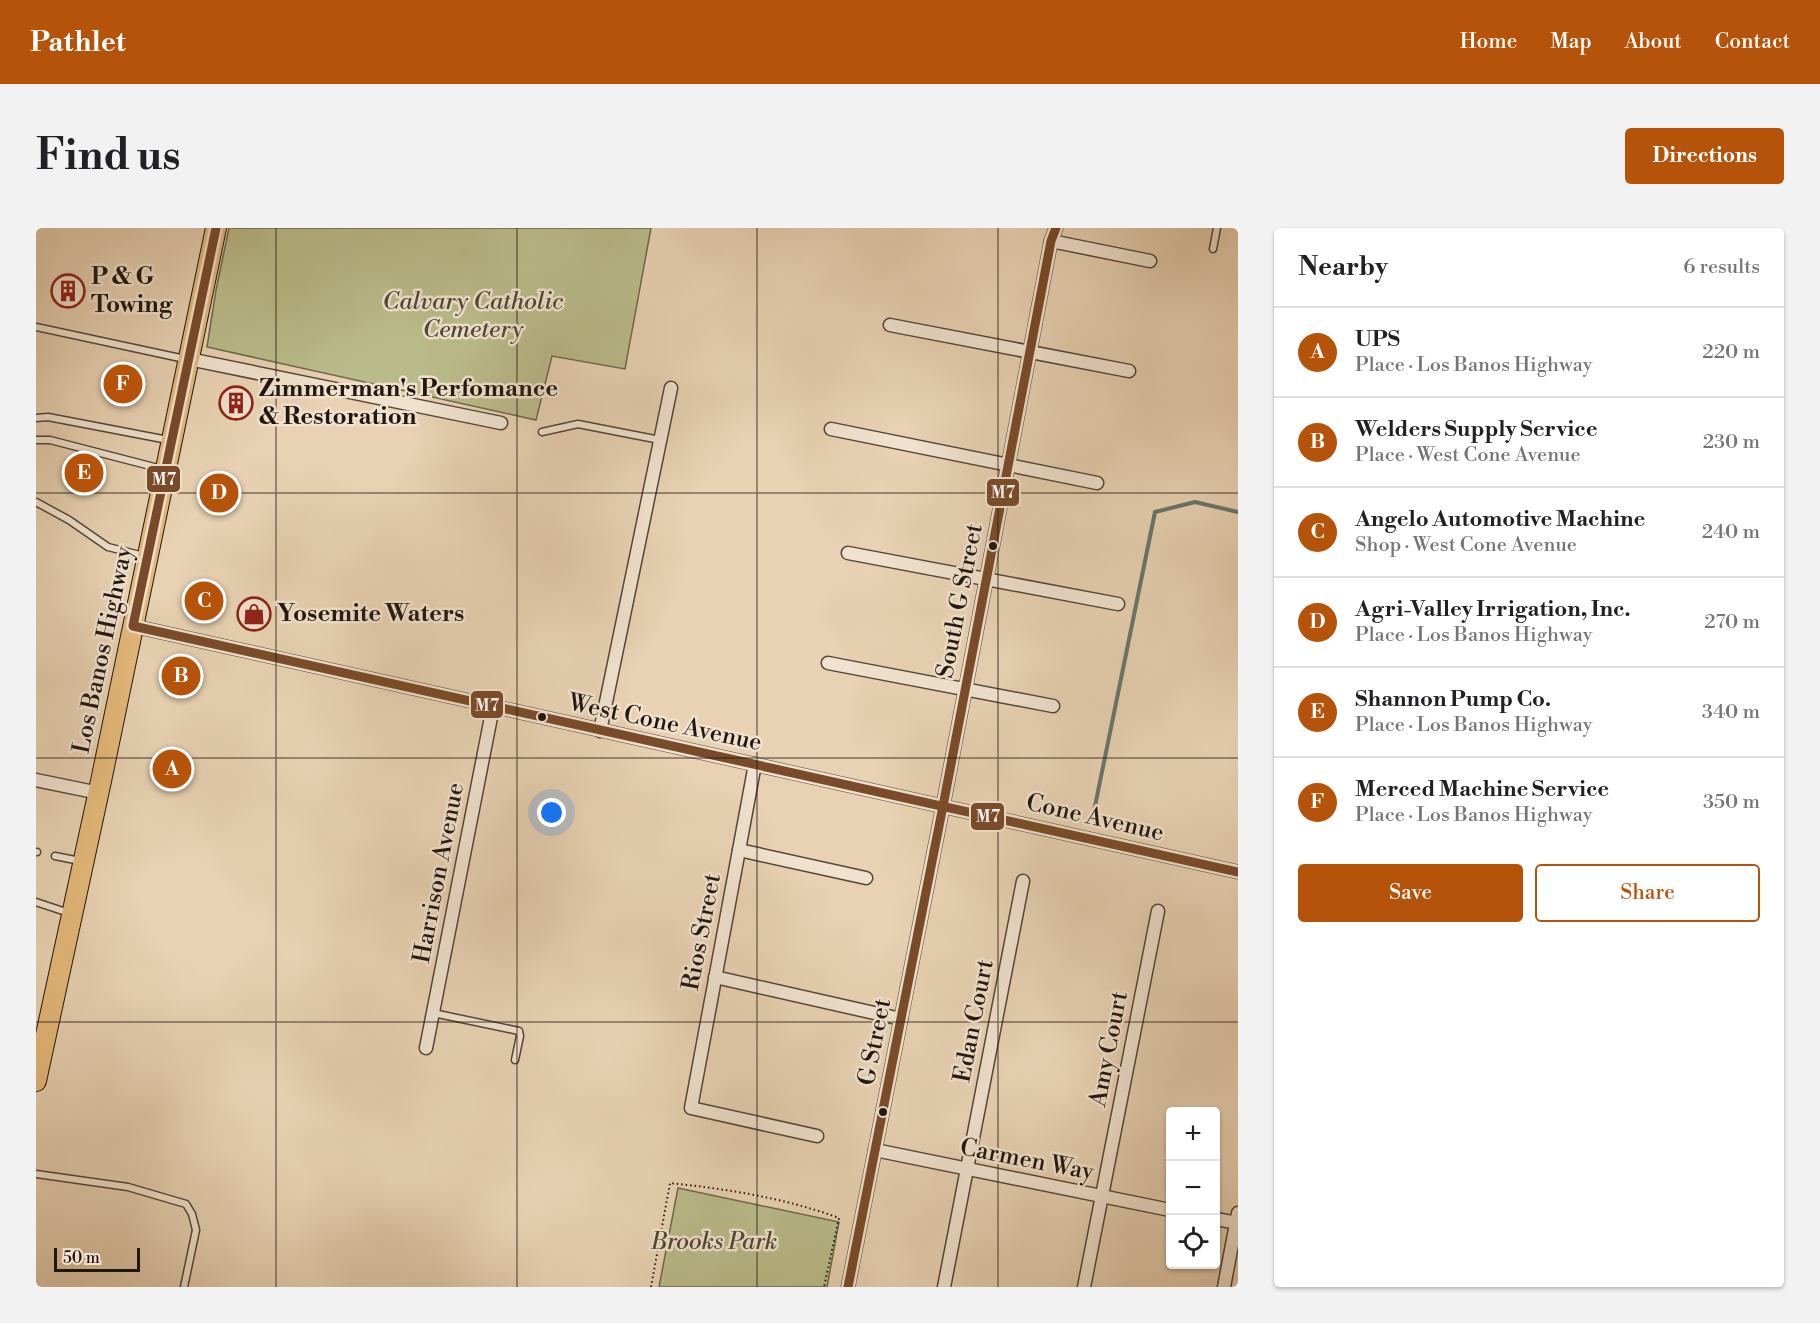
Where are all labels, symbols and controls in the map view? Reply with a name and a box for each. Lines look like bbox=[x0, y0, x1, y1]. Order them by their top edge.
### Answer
text: Pathlet bbox=[30, 25, 126, 60]
text: Home bbox=[1460, 29, 1517, 55]
text: Map bbox=[1550, 29, 1592, 55]
text: About bbox=[1625, 29, 1682, 55]
text: Contact bbox=[1715, 29, 1790, 55]
button: Directions bbox=[1625, 128, 1784, 184]
text: Find us bbox=[36, 130, 180, 183]
text: Nearby bbox=[1298, 251, 1388, 283]
text: 6 results bbox=[1683, 255, 1760, 280]
place label: P & G Towing bbox=[91, 262, 174, 320]
building icon: P & G Towing bbox=[50, 273, 86, 309]
park label: Calvary Catholic Cemetery bbox=[383, 287, 564, 345]
text: UPS bbox=[1355, 326, 1400, 353]
text: A bbox=[1310, 340, 1325, 365]
text: 220 m bbox=[1702, 340, 1760, 365]
text: Place · Los Banos Highway bbox=[1355, 353, 1592, 378]
pin: F bbox=[104, 362, 142, 406]
place label: Zimmerman's Perfomance & Restoration bbox=[259, 374, 558, 432]
building icon: Zimmerman's Perfomance & Restoration bbox=[218, 385, 254, 421]
text: Welders Supply Service bbox=[1355, 416, 1597, 443]
text: B bbox=[1310, 430, 1325, 455]
text: 230 m bbox=[1703, 430, 1760, 455]
text: Place · West Cone Avenue bbox=[1355, 443, 1581, 468]
pin: E bbox=[64, 450, 104, 496]
line badge: M7 bbox=[146, 465, 181, 493]
text: M7 bbox=[152, 470, 177, 490]
pin: D bbox=[200, 470, 238, 516]
line badge: M7 bbox=[986, 478, 1020, 507]
text: M7 bbox=[991, 483, 1016, 503]
text: Angelo Automotive Machine bbox=[1355, 506, 1645, 533]
text: C bbox=[1310, 520, 1325, 545]
text: 240 m bbox=[1702, 520, 1760, 545]
street label: South G Street bbox=[930, 521, 990, 681]
text: Shop · West Cone Avenue bbox=[1355, 533, 1577, 558]
unlabelled marker bbox=[987, 540, 999, 552]
street label: Los Banos Highway bbox=[66, 543, 140, 756]
pin: C bbox=[184, 578, 224, 623]
shop icon: Yosemite Waters bbox=[236, 596, 272, 632]
text: Agri-Valley Irrigation, Inc. bbox=[1355, 596, 1630, 623]
place label: Yosemite Waters bbox=[277, 599, 464, 629]
text: D bbox=[1310, 610, 1325, 635]
text: 270 m bbox=[1704, 610, 1760, 635]
text: Place · Los Banos Highway bbox=[1355, 623, 1592, 648]
pin: B bbox=[162, 654, 200, 698]
text: Shannon Pump Co. bbox=[1355, 686, 1551, 713]
street label: West Cone Avenue bbox=[565, 688, 764, 758]
line badge: M7 bbox=[470, 690, 504, 719]
text: M7 bbox=[475, 696, 500, 716]
text: E bbox=[1311, 700, 1324, 725]
text: 340 m bbox=[1702, 700, 1760, 725]
unlabelled marker bbox=[536, 711, 548, 723]
text: Place · Los Banos Highway bbox=[1355, 713, 1592, 738]
pin: A bbox=[152, 746, 192, 792]
text: Merced Machine Service bbox=[1355, 776, 1609, 803]
street label: Harrison Avenue bbox=[407, 780, 471, 966]
street label: Cone Avenue bbox=[1023, 788, 1167, 848]
text: F bbox=[1310, 790, 1325, 815]
text: 350 m bbox=[1703, 790, 1760, 815]
your location bbox=[537, 798, 566, 827]
line badge: M7 bbox=[970, 802, 1005, 831]
text: Place · Los Banos Highway bbox=[1355, 803, 1592, 828]
text: M7 bbox=[976, 807, 1001, 827]
button: Save bbox=[1298, 864, 1523, 922]
button: Share bbox=[1535, 864, 1760, 922]
street label: Rios Street bbox=[676, 870, 728, 993]
street label: Edan Court bbox=[947, 956, 1001, 1085]
street label: Amy Court bbox=[1083, 988, 1135, 1110]
street label: G Street bbox=[852, 996, 898, 1088]
unlabelled marker bbox=[877, 1106, 889, 1118]
map controls bbox=[1166, 1107, 1220, 1269]
button: + bbox=[1166, 1107, 1220, 1161]
street label: Carmen Way bbox=[958, 1132, 1097, 1188]
button: − bbox=[1166, 1161, 1220, 1215]
button: locate bbox=[1166, 1215, 1220, 1269]
park label: Brooks Park bbox=[650, 1227, 777, 1257]
scale bar bbox=[54, 1245, 140, 1272]
text: 50 m bbox=[63, 1248, 100, 1268]

